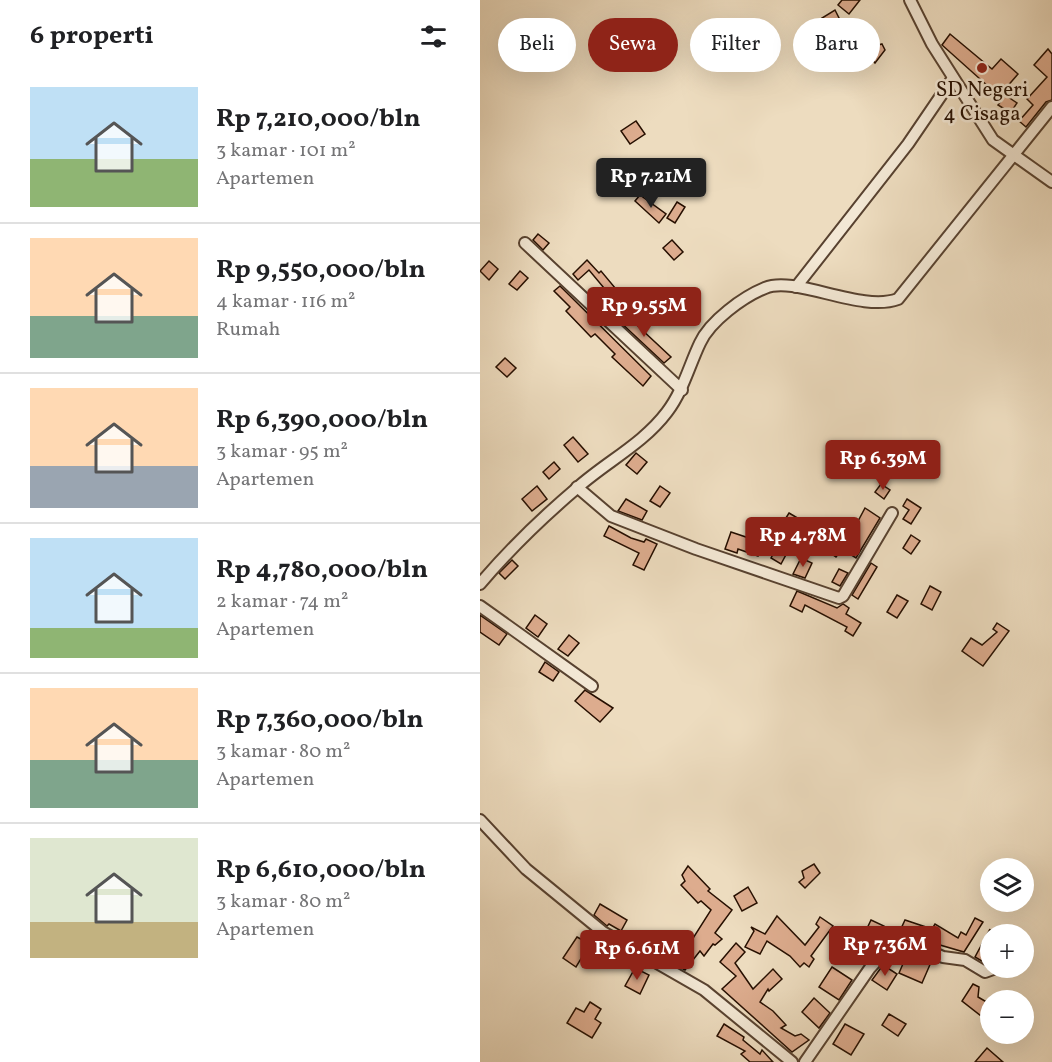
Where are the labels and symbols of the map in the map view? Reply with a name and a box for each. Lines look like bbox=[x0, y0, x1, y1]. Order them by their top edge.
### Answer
marker: SD Negeri 4 Cisaga bbox=[975, 61, 989, 75]
place label: SD Negeri 4 Cisaga bbox=[936, 76, 1028, 129]
pin: Rp 7.21M bbox=[589, 158, 713, 209]
pin: Rp 9.55M bbox=[582, 287, 706, 338]
pin: Rp 6.39M bbox=[821, 440, 945, 491]
pin: Rp 4.78M bbox=[741, 517, 865, 568]
pin: Rp 7.36M bbox=[823, 926, 947, 977]
pin: Rp 6.61M bbox=[575, 930, 699, 981]

